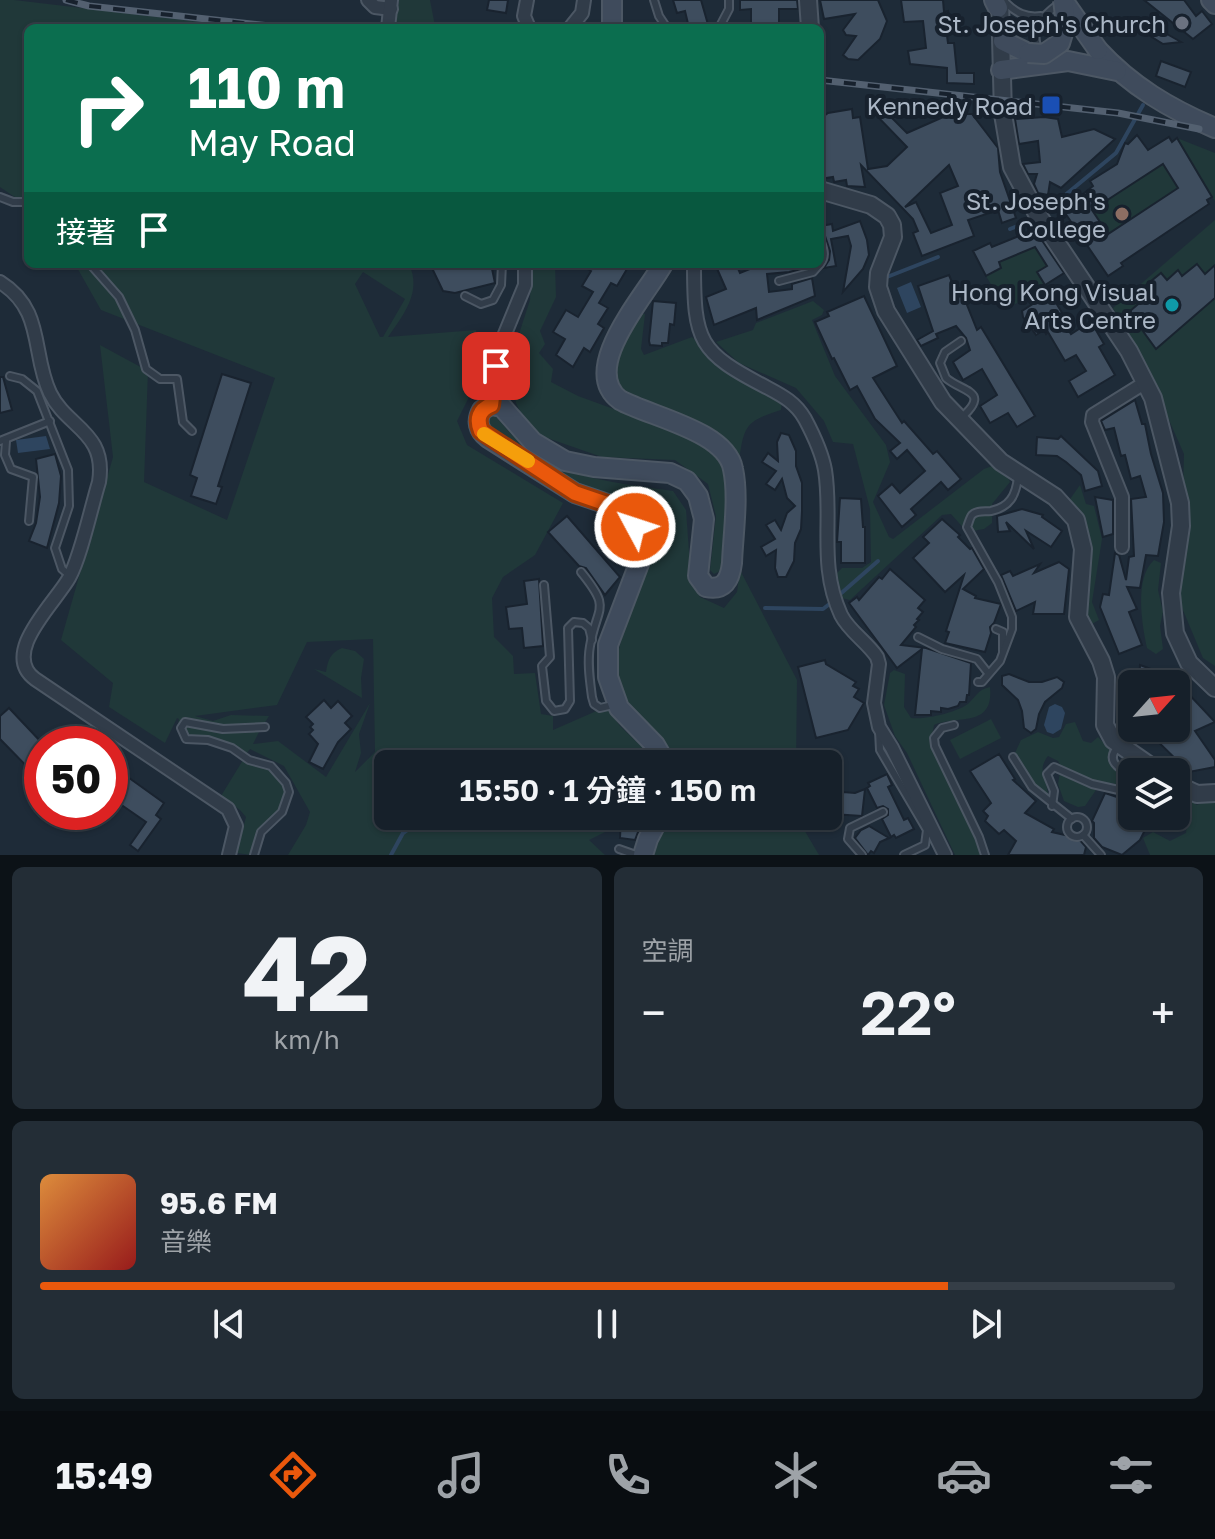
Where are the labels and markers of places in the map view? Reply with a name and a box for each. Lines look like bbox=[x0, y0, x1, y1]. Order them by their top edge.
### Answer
place label: St. Joseph's Church bbox=[937, 9, 1166, 38]
marker: St. Joseph's Church bbox=[1173, 14, 1191, 32]
place label: Kennedy Road bbox=[867, 91, 1033, 120]
marker: Kennedy Road bbox=[1040, 94, 1062, 116]
place label: St. Joseph's College bbox=[966, 186, 1106, 243]
marker: St. Joseph's College bbox=[1113, 205, 1131, 223]
place label: Hong Kong Visual Arts Centre bbox=[951, 277, 1156, 334]
marker: Hong Kong Visual Arts Centre bbox=[1163, 296, 1181, 314]
pin bbox=[462, 332, 530, 400]

